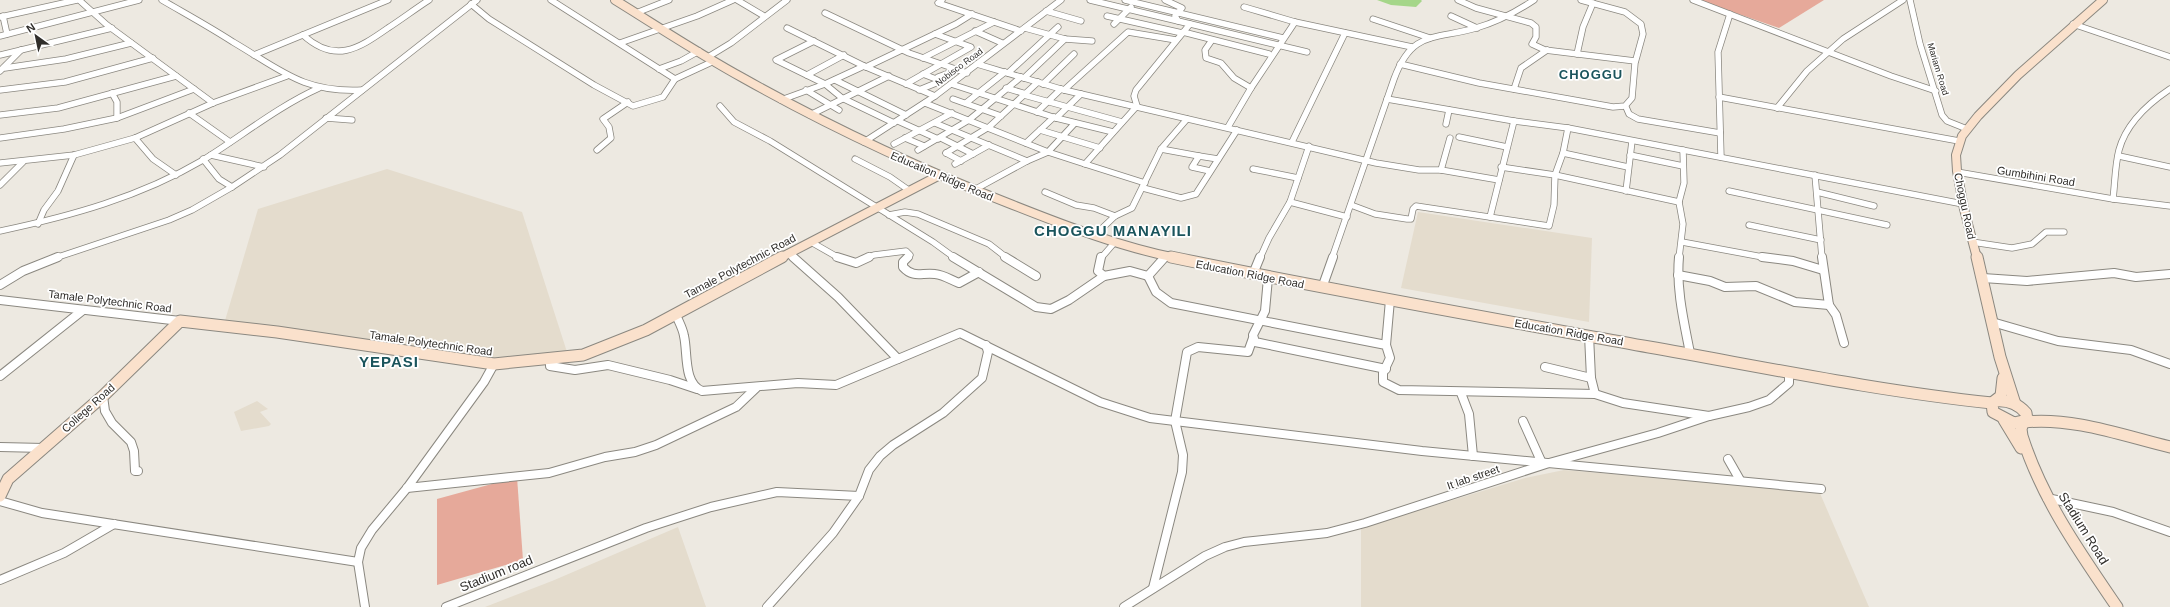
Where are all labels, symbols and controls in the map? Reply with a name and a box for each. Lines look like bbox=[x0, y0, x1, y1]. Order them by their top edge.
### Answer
north arrow bbox=[16, 16, 56, 56]
text: N bbox=[24, 20, 37, 35]
street label: Mariam Road bbox=[1925, 42, 1951, 96]
street label: Nobisco Road bbox=[933, 46, 985, 88]
district label: CHOGGU bbox=[1559, 67, 1623, 82]
street label: Education Ridge Road bbox=[889, 149, 995, 203]
street label: Gumbihini Road bbox=[1996, 164, 2076, 188]
street label: Choggu Road bbox=[1952, 172, 1978, 240]
district label: CHOGGU MANAYILI bbox=[1034, 222, 1192, 239]
street label: Tamale Polytechnic Road bbox=[682, 232, 798, 300]
street label: Education Ridge Road bbox=[1195, 258, 1305, 290]
street label: Tamale Polytechnic Road bbox=[48, 287, 172, 315]
street label: Education Ridge Road bbox=[1514, 317, 1624, 347]
street label: Tamale Polytechnic Road bbox=[369, 328, 493, 358]
district label: YEPASI bbox=[359, 353, 419, 370]
street label: College Road bbox=[59, 381, 117, 435]
street label: It lab street bbox=[1445, 462, 1501, 492]
street label: Stadium Road bbox=[2055, 489, 2112, 567]
street label: Stadium road bbox=[458, 552, 535, 595]

